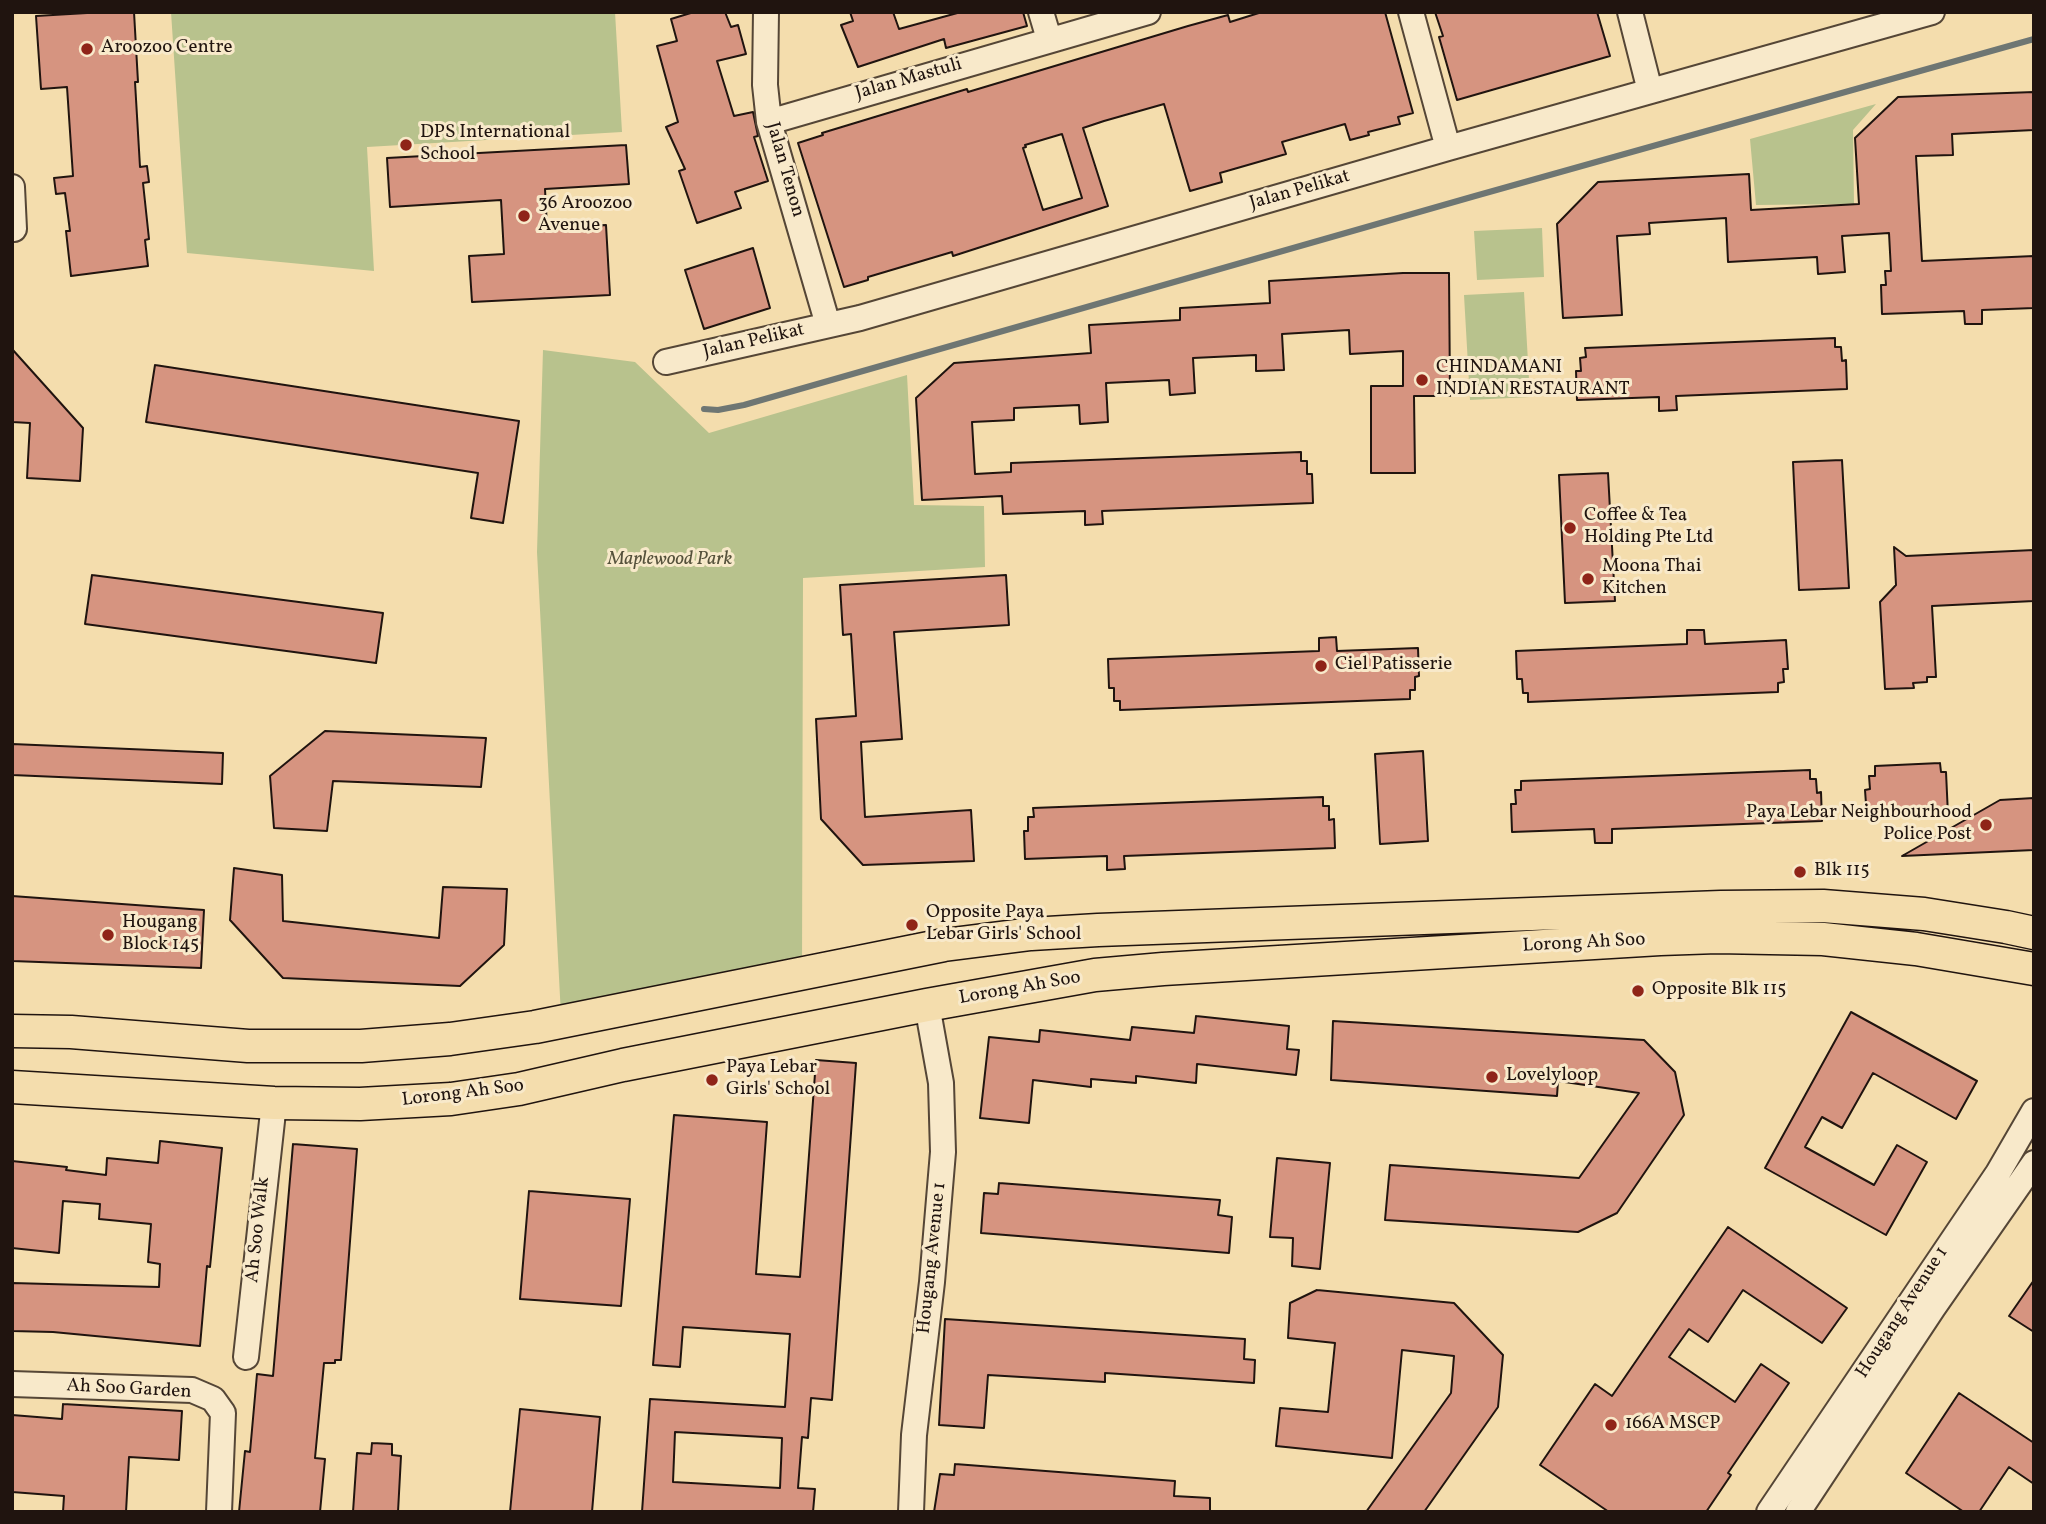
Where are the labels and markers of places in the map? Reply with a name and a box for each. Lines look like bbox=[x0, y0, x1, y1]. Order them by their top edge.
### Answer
place label: Aroozoo Centre bbox=[101, 38, 232, 60]
marker: Aroozoo Centre bbox=[79, 41, 95, 57]
place label: DPS International School bbox=[420, 123, 570, 167]
marker: DPS International School bbox=[398, 137, 414, 153]
place label: 36 Aroozoo Avenue bbox=[538, 194, 632, 238]
marker: 36 Aroozoo Avenue bbox=[516, 208, 532, 224]
place label: CHINDAMANI INDIAN RESTAURANT bbox=[1436, 358, 1630, 402]
marker: CHINDAMANI INDIAN RESTAURANT bbox=[1414, 372, 1430, 388]
place label: Coffee & Tea Holding Pte Ltd bbox=[1584, 506, 1713, 550]
marker: Coffee & Tea Holding Pte Ltd bbox=[1562, 520, 1578, 536]
place label: Moona Thai Kitchen bbox=[1602, 557, 1701, 601]
marker: Moona Thai Kitchen bbox=[1580, 571, 1596, 587]
place label: Ciel Patisserie bbox=[1335, 655, 1452, 677]
marker: Ciel Patisserie bbox=[1313, 658, 1329, 674]
place label: Paya Lebar Neighbourhood Police Post bbox=[1746, 803, 1972, 847]
marker: Paya Lebar Neighbourhood Police Post bbox=[1978, 817, 1994, 833]
place label: Blk 115 bbox=[1814, 861, 1870, 883]
marker: Blk 115 bbox=[1792, 864, 1808, 880]
place label: Opposite Paya Lebar Girls' School bbox=[926, 903, 1081, 947]
place label: Hougang Block 145 bbox=[122, 913, 199, 957]
marker: Opposite Paya Lebar Girls' School bbox=[904, 917, 920, 933]
marker: Hougang Block 145 bbox=[100, 927, 116, 943]
place label: Opposite Blk 115 bbox=[1652, 980, 1786, 1002]
marker: Opposite Blk 115 bbox=[1630, 983, 1646, 999]
place label: Paya Lebar Girls' School bbox=[726, 1058, 830, 1102]
place label: Lovelyloop bbox=[1506, 1066, 1598, 1088]
marker: Lovelyloop bbox=[1484, 1069, 1500, 1085]
marker: Paya Lebar Girls' School bbox=[704, 1072, 720, 1088]
place label: 166A MSCP bbox=[1625, 1414, 1720, 1436]
marker: 166A MSCP bbox=[1603, 1417, 1619, 1433]

